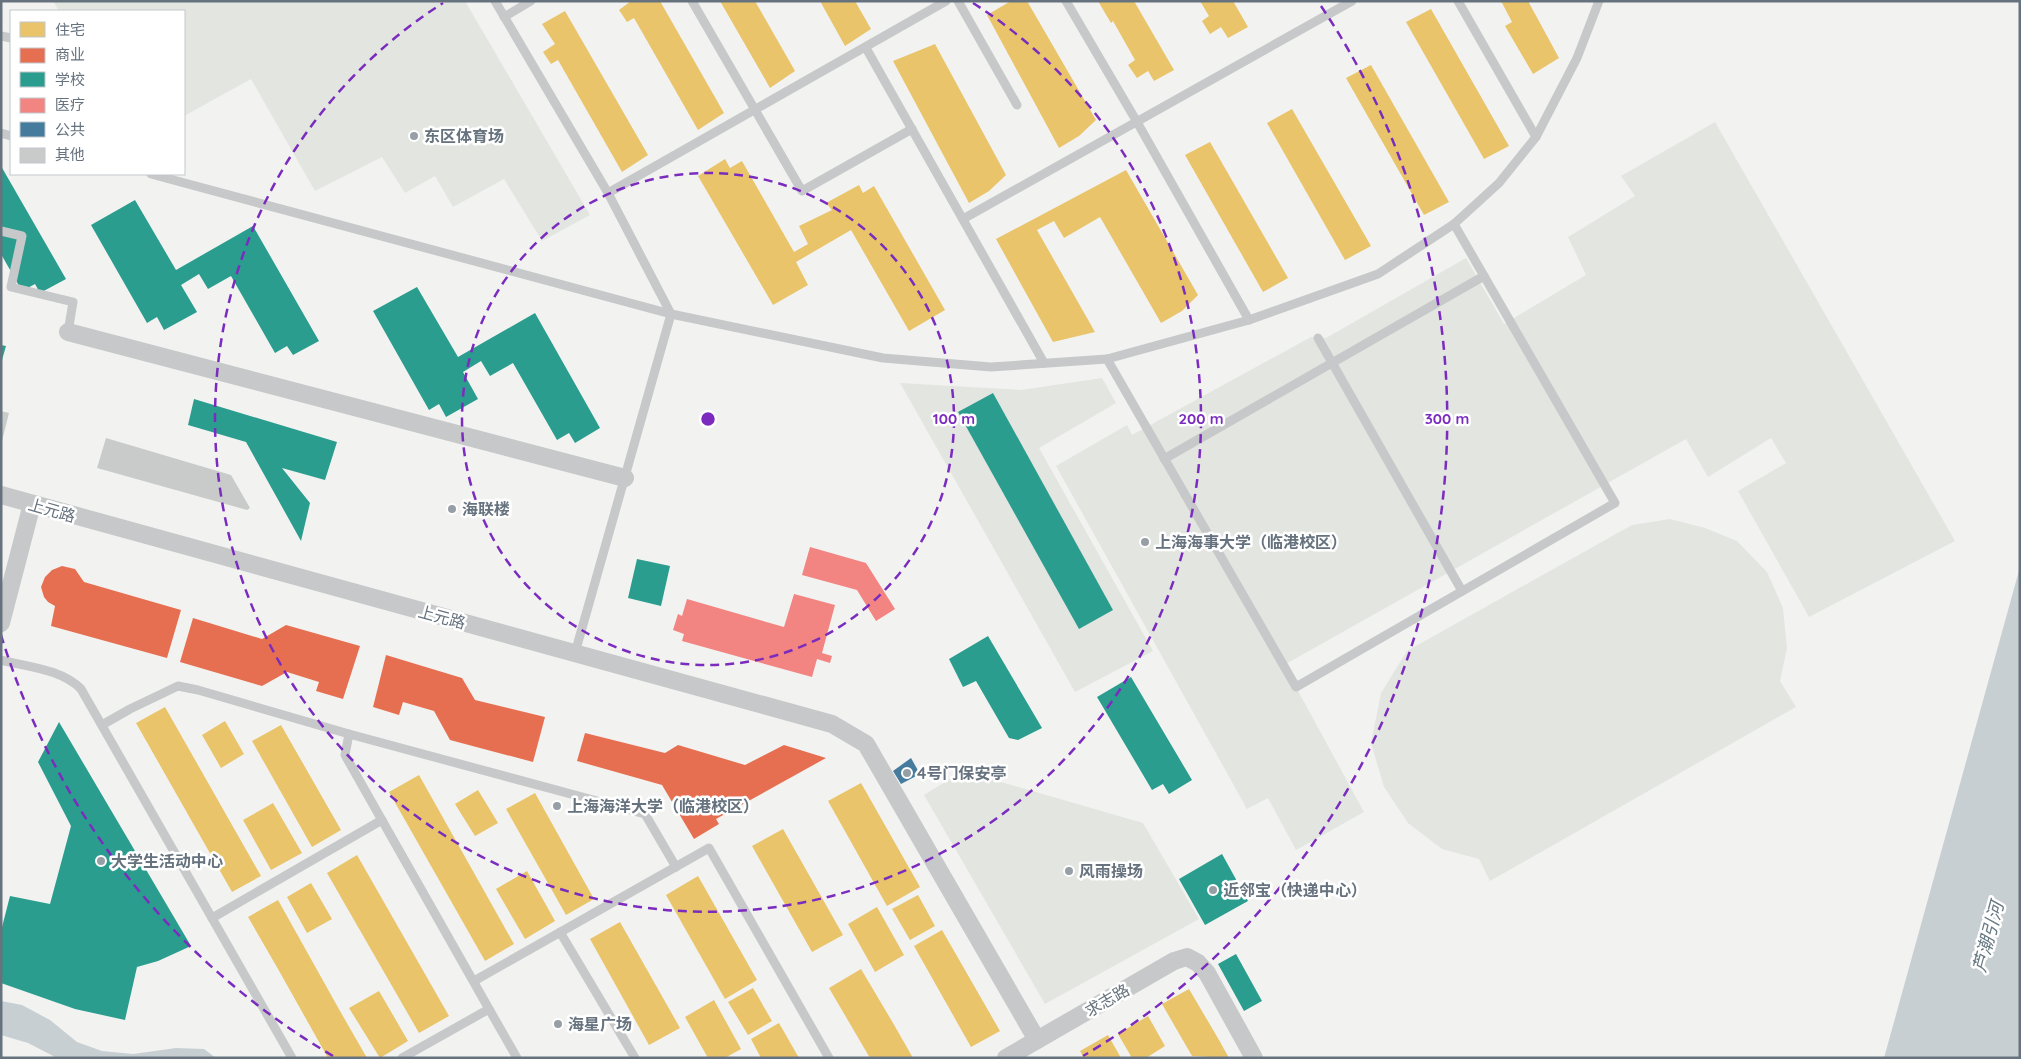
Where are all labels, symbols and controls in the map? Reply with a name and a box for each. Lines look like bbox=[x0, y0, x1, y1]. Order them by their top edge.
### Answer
legend bbox=[10, 10, 185, 175]
text: 住宅 bbox=[55, 20, 85, 39]
text: 商业 bbox=[55, 45, 85, 64]
text: 学校 bbox=[55, 70, 85, 89]
text: 医疗 bbox=[55, 95, 85, 114]
text: 公共 bbox=[55, 120, 85, 139]
place label: 东区体育场 bbox=[424, 126, 504, 146]
marker: 东区体育场 bbox=[408, 130, 420, 142]
text: 其他 bbox=[55, 145, 85, 164]
text: 100 m bbox=[933, 409, 975, 428]
text: 200 m bbox=[1179, 409, 1224, 428]
text: 300 m bbox=[1425, 409, 1469, 428]
centre of rings bbox=[699, 410, 717, 428]
street label: 上元路 bbox=[26, 494, 78, 526]
place label: 海联楼 bbox=[462, 499, 510, 519]
marker: 海联楼 bbox=[446, 503, 458, 515]
place label: 上海海事大学（临港校区） bbox=[1155, 532, 1347, 552]
marker: 上海海事大学（临港校区） bbox=[1139, 536, 1151, 548]
street label: 上元路 bbox=[416, 601, 468, 633]
place label: 4号门保安亭 bbox=[917, 763, 1006, 783]
marker: 4号门保安亭 bbox=[901, 767, 913, 779]
place label: 上海海洋大学（临港校区） bbox=[567, 796, 759, 816]
marker: 上海海洋大学（临港校区） bbox=[551, 800, 563, 812]
place label: 大学生活动中心 bbox=[111, 851, 223, 871]
marker: 大学生活动中心 bbox=[95, 855, 107, 867]
place label: 风雨操场 bbox=[1079, 861, 1143, 881]
marker: 风雨操场 bbox=[1063, 865, 1075, 877]
place label: 近邻宝（快递中心） bbox=[1223, 880, 1367, 900]
marker: 近邻宝（快递中心） bbox=[1207, 884, 1219, 896]
water label: 芦潮引河 bbox=[1968, 896, 2009, 975]
street label: 求志路 bbox=[1081, 979, 1133, 1021]
place label: 海星广场 bbox=[568, 1014, 632, 1034]
marker: 海星广场 bbox=[552, 1018, 564, 1030]

